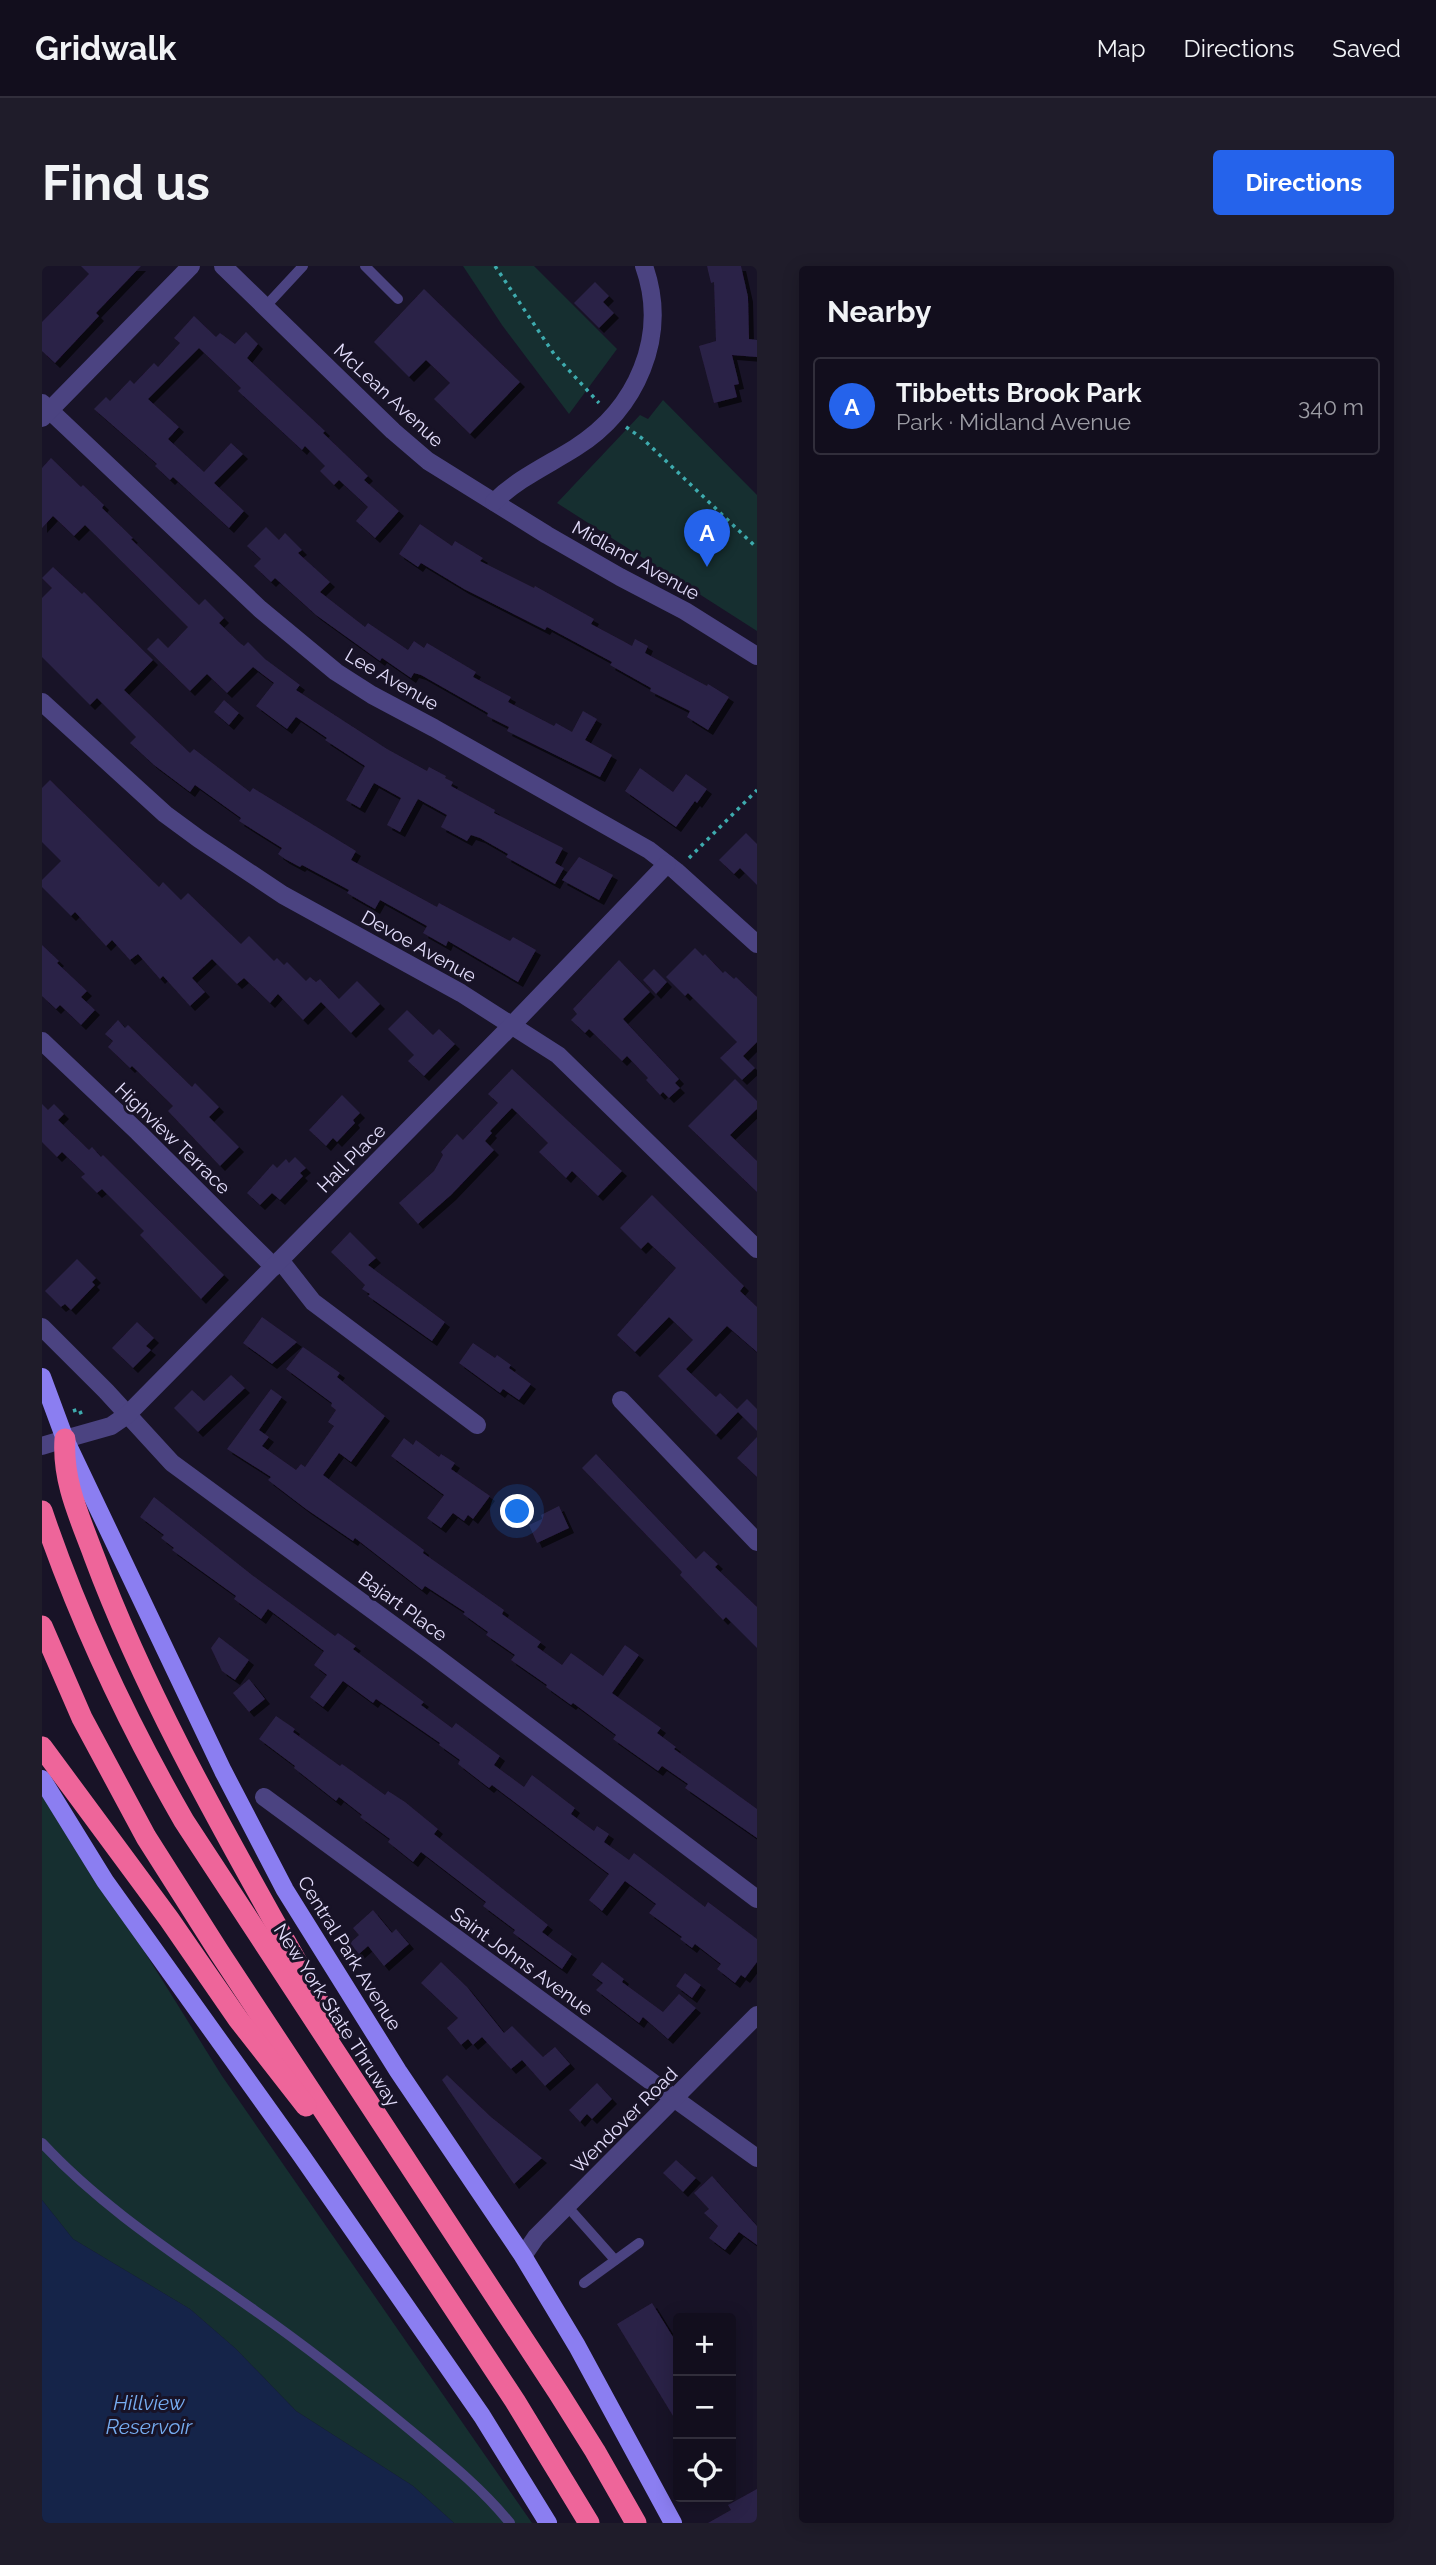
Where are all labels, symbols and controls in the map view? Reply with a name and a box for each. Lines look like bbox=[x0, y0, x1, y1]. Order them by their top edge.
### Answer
text: Gridwalk bbox=[35, 29, 176, 68]
text: Map bbox=[1097, 34, 1146, 63]
text: Directions bbox=[1184, 34, 1294, 63]
text: Saved bbox=[1332, 34, 1401, 63]
button: Directions bbox=[1213, 150, 1394, 215]
text: Find us bbox=[42, 154, 210, 211]
text: Nearby bbox=[827, 294, 931, 329]
street label: McLean Avenue bbox=[330, 339, 448, 451]
text: Tibbetts Brook Park bbox=[896, 378, 1141, 408]
text: A bbox=[844, 393, 860, 420]
text: 340 m bbox=[1298, 393, 1364, 420]
text: Park · Midland Avenue bbox=[896, 408, 1131, 435]
pin: A bbox=[684, 509, 730, 567]
street label: Midland Avenue bbox=[569, 516, 703, 604]
street label: Lee Avenue bbox=[341, 643, 443, 715]
street label: Devoe Avenue bbox=[358, 905, 480, 987]
street label: Highview Terrace bbox=[111, 1078, 235, 1198]
street label: Hall Place bbox=[312, 1119, 390, 1197]
your location bbox=[500, 1494, 534, 1528]
street label: Bajart Place bbox=[354, 1566, 452, 1646]
street label: Central Park Avenue bbox=[294, 1872, 406, 2034]
street label: Saint Johns Avenue bbox=[447, 1902, 597, 2020]
street label: New York State Thruway bbox=[270, 1919, 404, 2111]
street label: Wendover Road bbox=[566, 2062, 682, 2178]
map controls bbox=[673, 2313, 736, 2502]
button: + bbox=[673, 2313, 736, 2376]
button: − bbox=[673, 2376, 736, 2439]
water label: Hillview Reservoir bbox=[106, 2390, 193, 2439]
button: locate bbox=[673, 2439, 736, 2502]

